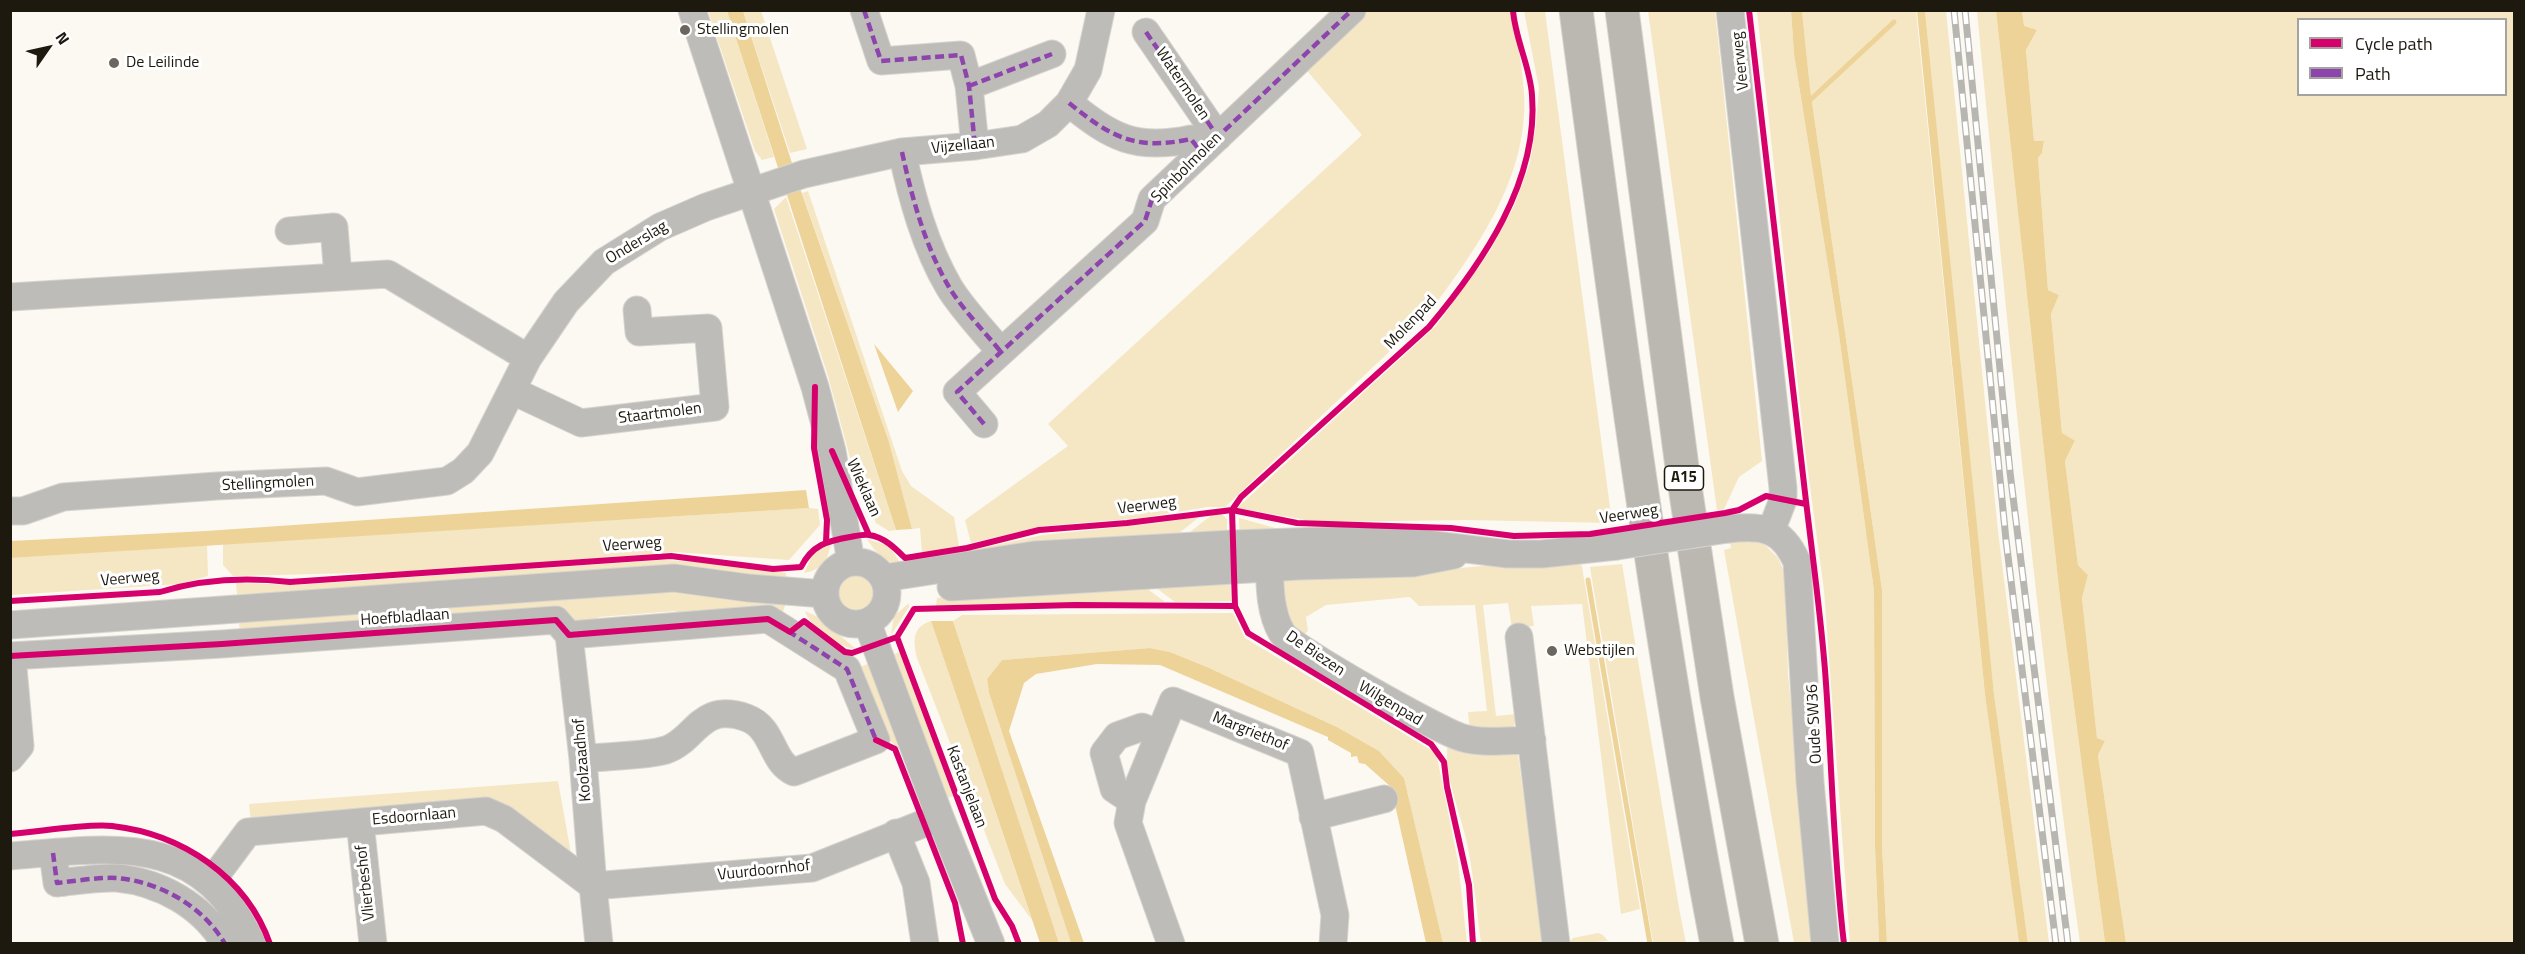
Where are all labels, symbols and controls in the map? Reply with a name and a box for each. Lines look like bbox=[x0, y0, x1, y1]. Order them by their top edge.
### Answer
north arrow bbox=[18, 18, 78, 78]
legend bbox=[2297, 18, 2507, 96]
place label: Stellingmolen bbox=[697, 20, 789, 40]
marker: Stellingmolen bbox=[678, 23, 692, 37]
text: N bbox=[50, 27, 76, 49]
text: Cycle path bbox=[2355, 30, 2433, 57]
street label: Veerweg bbox=[1728, 31, 1754, 91]
street label: Watermolen bbox=[1151, 44, 1213, 124]
place label: De Leilinde bbox=[126, 53, 199, 73]
marker: De Leilinde bbox=[107, 56, 121, 70]
text: Path bbox=[2355, 60, 2391, 87]
street label: Spinbolmolen bbox=[1148, 129, 1226, 207]
street label: Vijzellaan bbox=[930, 133, 996, 159]
street label: Onderslag bbox=[603, 217, 671, 269]
street label: Molenpad bbox=[1381, 292, 1441, 354]
street label: Staartmolen bbox=[617, 399, 703, 429]
street label: Wieklaan bbox=[842, 456, 884, 520]
road number: A15 bbox=[1664, 466, 1704, 490]
street label: Stellingmolen bbox=[221, 472, 315, 496]
street label: Veerweg bbox=[1117, 493, 1177, 519]
street label: Veerweg bbox=[1598, 501, 1660, 529]
street label: Veerweg bbox=[602, 533, 662, 557]
street label: Veerweg bbox=[100, 567, 160, 591]
street label: Hoefbladlaan bbox=[360, 605, 450, 631]
street label: De Biezen bbox=[1282, 627, 1348, 681]
place label: Webstijlen bbox=[1564, 641, 1635, 661]
marker: Webstijlen bbox=[1545, 644, 1559, 658]
street label: Wilgenpad bbox=[1355, 677, 1425, 731]
street label: Oude SW36 bbox=[1803, 684, 1827, 764]
street label: Margriethof bbox=[1209, 708, 1291, 756]
street label: Koolzaadhof bbox=[570, 718, 596, 802]
street label: Kastanjelaan bbox=[942, 743, 990, 831]
street label: Esdoornlaan bbox=[371, 804, 457, 830]
street label: Vlierbeshof bbox=[352, 844, 380, 922]
street label: Vuurdoornhof bbox=[717, 857, 811, 885]

